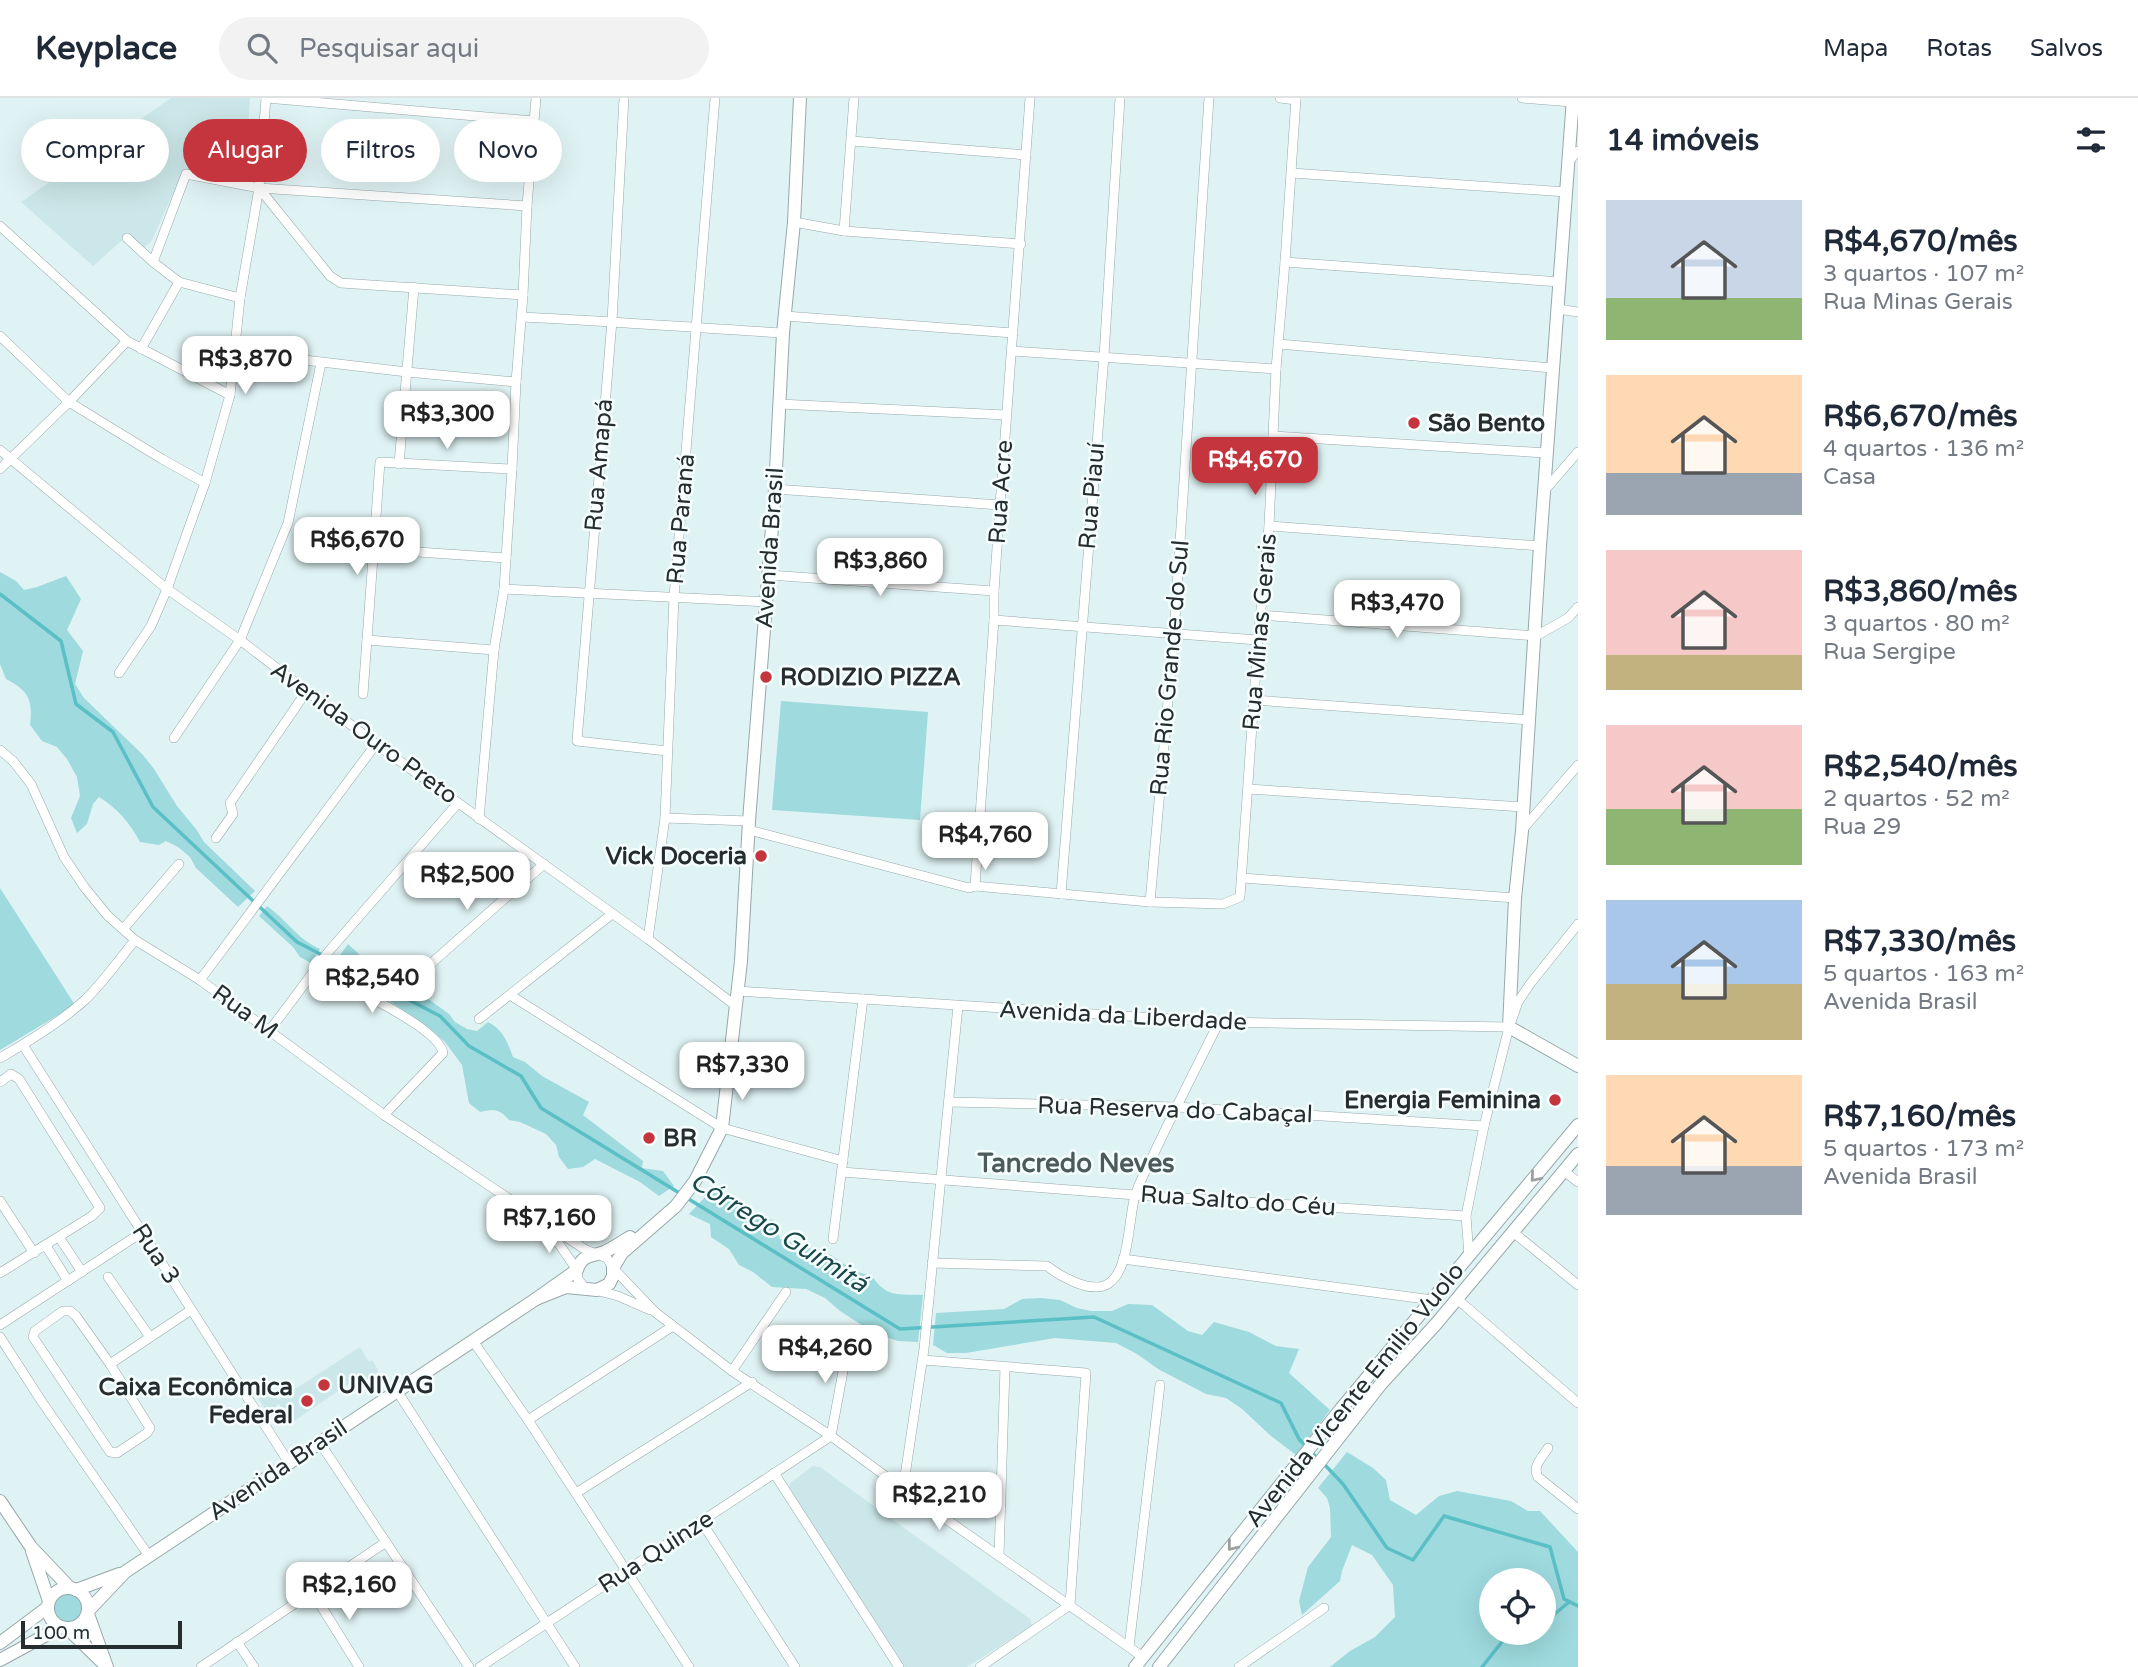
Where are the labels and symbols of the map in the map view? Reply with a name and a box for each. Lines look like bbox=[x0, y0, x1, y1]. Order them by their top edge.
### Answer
pin: R$3,870 bbox=[180, 336, 310, 396]
pin: R$3,300 bbox=[382, 392, 512, 451]
street label: Rua Amapá bbox=[579, 397, 619, 533]
place label: São Bento bbox=[1428, 409, 1545, 438]
marker: São Bento bbox=[1406, 415, 1422, 431]
pin: R$4,670 bbox=[1190, 438, 1320, 497]
street label: Rua Acre bbox=[983, 439, 1019, 545]
street label: Rua Piauí bbox=[1073, 441, 1111, 551]
street label: Rua Paraná bbox=[661, 452, 701, 586]
street label: Avenida Brasil bbox=[750, 467, 790, 629]
pin: R$6,670 bbox=[292, 518, 422, 577]
street label: Rua Minas Gerais bbox=[1237, 532, 1283, 732]
pin: R$3,860 bbox=[815, 538, 945, 598]
street label: Rua Rio Grande do Sul bbox=[1144, 539, 1196, 797]
pin: R$3,470 bbox=[1332, 580, 1462, 640]
street label: Avenida Ouro Preto bbox=[265, 655, 463, 811]
place label: RODIZIO PIZZA bbox=[780, 663, 961, 692]
marker: RODIZIO PIZZA bbox=[758, 669, 774, 685]
pin: R$4,760 bbox=[920, 812, 1050, 872]
place label: Vick Doceria bbox=[605, 842, 747, 871]
marker: Vick Doceria bbox=[753, 848, 769, 864]
pin: R$2,500 bbox=[402, 852, 532, 912]
pin: R$2,540 bbox=[307, 956, 437, 1015]
street label: Rua M bbox=[206, 978, 284, 1046]
street label: Avenida da Liberdade bbox=[998, 995, 1248, 1037]
pin: R$7,330 bbox=[677, 1042, 807, 1102]
place label: Energia Feminina bbox=[1344, 1086, 1541, 1115]
street label: Rua Reserva do Cabaçal bbox=[1037, 1091, 1313, 1129]
marker: Energia Feminina bbox=[1547, 1092, 1563, 1108]
place label: BR bbox=[663, 1124, 697, 1153]
marker: BR bbox=[641, 1130, 657, 1146]
district label: Tancredo Neves bbox=[976, 1148, 1175, 1179]
water label: Córrego Guimitá bbox=[684, 1165, 875, 1300]
one-way arrow bbox=[1530, 1170, 1543, 1182]
street label: Rua Salto do Céu bbox=[1139, 1180, 1337, 1222]
pin: R$7,160 bbox=[484, 1196, 614, 1255]
street label: Rua 3 bbox=[126, 1218, 186, 1290]
street label: Avenida Vicente Emilio Vuolo bbox=[1239, 1257, 1471, 1533]
pin: R$4,260 bbox=[760, 1326, 890, 1385]
place label: UNIVAG bbox=[338, 1371, 434, 1400]
place label: Caixa Econômica Federal bbox=[98, 1373, 293, 1430]
marker: UNIVAG bbox=[316, 1377, 332, 1393]
marker: Caixa Econômica Federal bbox=[299, 1393, 315, 1409]
street label: Avenida Brasil bbox=[203, 1413, 353, 1527]
pin: R$2,210 bbox=[874, 1472, 1004, 1532]
street label: Rua Quinze bbox=[593, 1504, 719, 1600]
one-way arrow bbox=[1227, 1538, 1240, 1551]
pin: R$2,160 bbox=[284, 1562, 414, 1622]
scale bar bbox=[21, 1618, 182, 1650]

